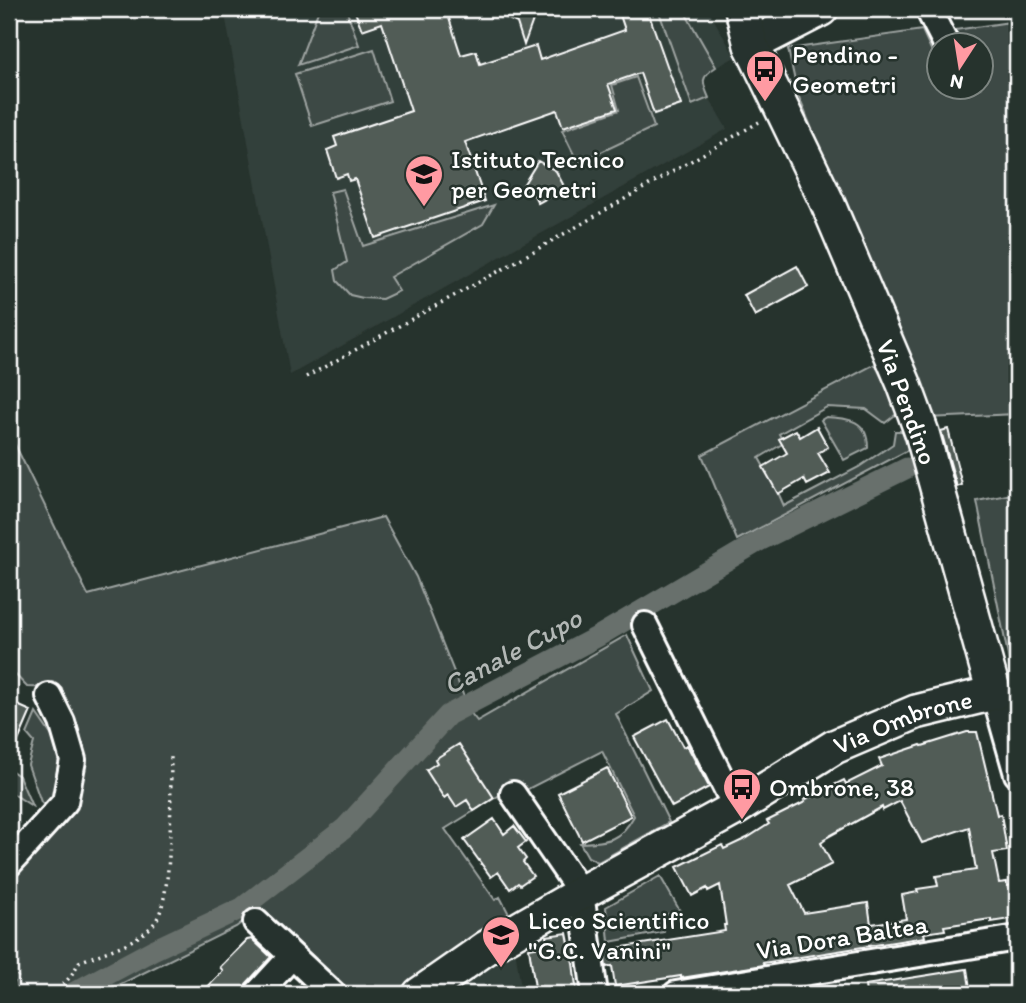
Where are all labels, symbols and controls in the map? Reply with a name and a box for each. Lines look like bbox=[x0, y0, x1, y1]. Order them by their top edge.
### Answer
north arrow bbox=[925, 32, 995, 102]
place label: Pendino - Geometri bbox=[792, 38, 898, 100]
bus stop icon: Pendino - Geometri bbox=[744, 48, 786, 103]
text: N bbox=[948, 70, 965, 95]
place label: Istituto Tecnico per Geometri bbox=[451, 143, 625, 205]
school or university icon: Istituto Tecnico per Geometri bbox=[403, 153, 445, 208]
street label: Via Pendino bbox=[870, 335, 944, 469]
water label: Canale Cupo bbox=[437, 600, 588, 702]
street label: Via Ombrone bbox=[828, 683, 975, 761]
bus stop icon: Ombrone, 38 bbox=[721, 766, 763, 821]
place label: Ombrone, 38 bbox=[769, 771, 914, 803]
place label: Liceo Scientifico "G.C. Vanini" bbox=[528, 904, 710, 966]
street label: Via Dora Baltea bbox=[754, 908, 930, 966]
school or university icon: Liceo Scientifico "G.C. Vanini" bbox=[480, 914, 522, 969]

